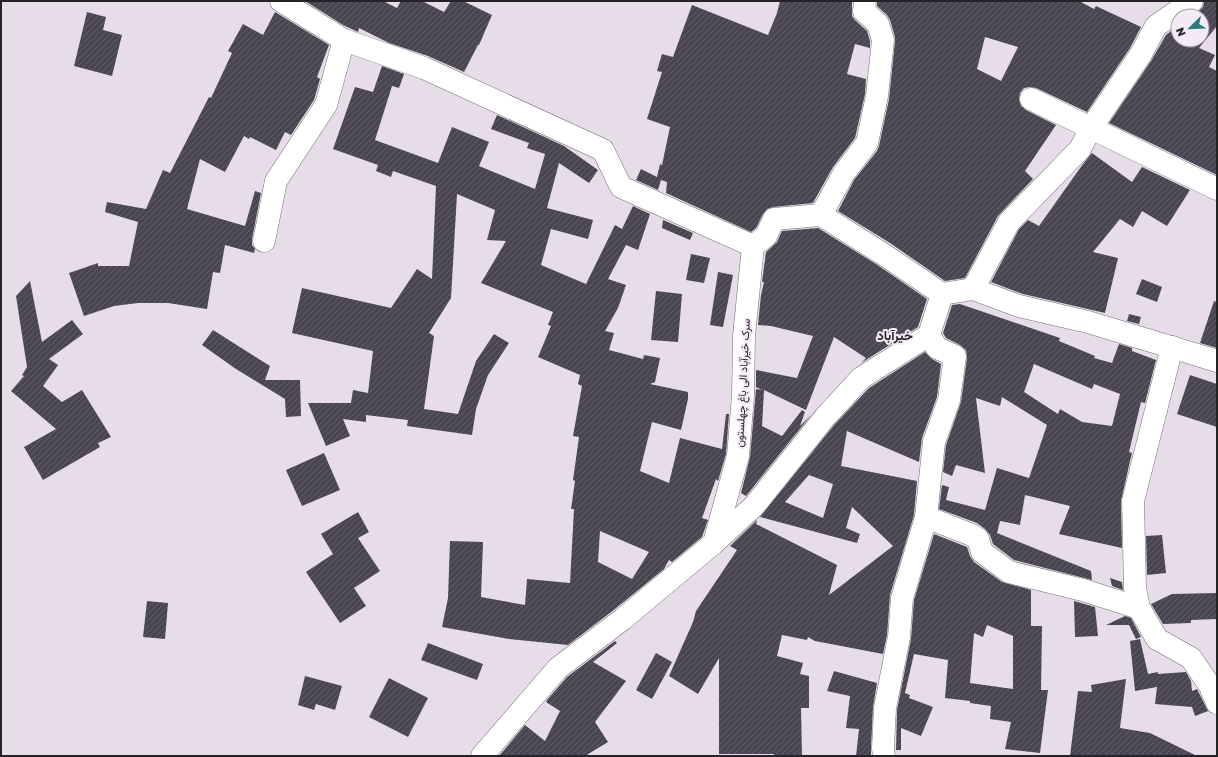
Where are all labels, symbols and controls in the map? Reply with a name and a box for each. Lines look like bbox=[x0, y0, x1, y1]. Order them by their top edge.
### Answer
north arrow bbox=[1170, 8, 1210, 48]
text: N bbox=[1173, 26, 1188, 38]
street label: سرک خیرآباد الی باغ چهلستون bbox=[732, 318, 754, 448]
district label: خیرآباد bbox=[877, 327, 913, 344]

